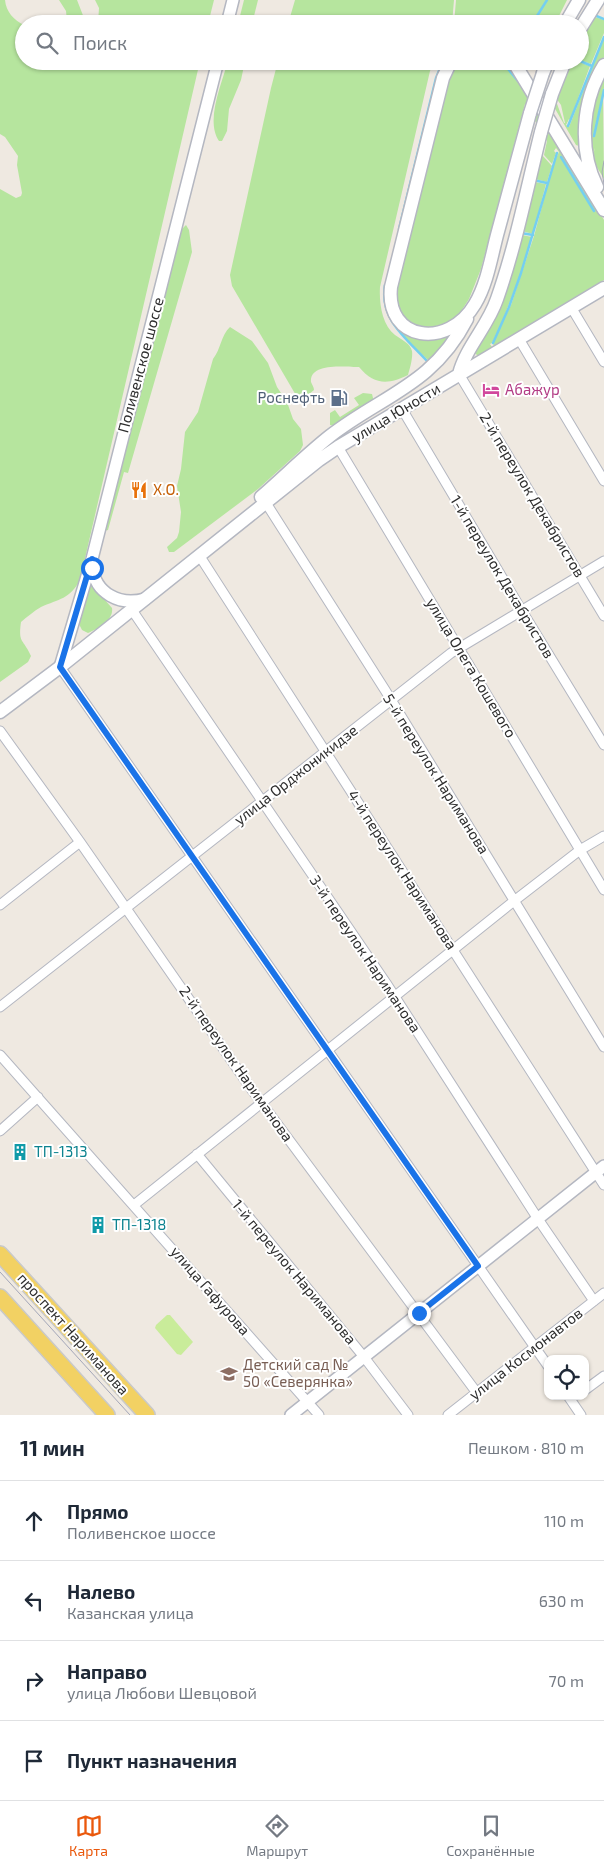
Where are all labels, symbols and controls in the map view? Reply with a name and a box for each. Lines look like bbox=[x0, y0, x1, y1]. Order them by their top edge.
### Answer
search box bbox=[15, 15, 589, 70]
icon: search bbox=[33, 29, 61, 57]
text: Поиск bbox=[73, 31, 127, 54]
street label: Поливенское шоссе bbox=[113, 295, 167, 434]
street label: улица Юности bbox=[348, 379, 443, 446]
hotel icon: Абажур bbox=[481, 380, 501, 400]
place label: Абажур bbox=[505, 380, 560, 399]
place label: Роснефть bbox=[258, 388, 325, 406]
fuel station icon: Роснефть bbox=[329, 388, 349, 408]
street label: 2-й переулок Декабристов bbox=[476, 409, 589, 581]
restaurant icon: Х.О. bbox=[129, 480, 149, 500]
place label: Х.О. bbox=[153, 480, 179, 498]
street label: 1-й переулок Декабристов bbox=[446, 492, 559, 662]
route start bbox=[81, 557, 104, 580]
street label: улица Олега Кошевого bbox=[422, 594, 521, 741]
street label: 5-й переулок Нариманова bbox=[379, 690, 494, 857]
street label: улица Орджоникидзе bbox=[230, 720, 361, 829]
street label: 4-й переулок Нариманова bbox=[344, 786, 461, 953]
street label: 3-й переулок Нариманова bbox=[306, 871, 425, 1036]
street label: 2-й переулок Нариманова bbox=[175, 982, 298, 1145]
building icon: ТП-1313 bbox=[10, 1142, 30, 1162]
place label: ТП-1313 bbox=[34, 1142, 88, 1160]
street label: 1-й переулок Нариманова bbox=[228, 1195, 361, 1348]
building icon: ТП-1318 bbox=[88, 1215, 108, 1235]
place label: ТП-1318 bbox=[112, 1215, 166, 1233]
street label: улица Гафурова bbox=[166, 1242, 254, 1339]
street label: проспект Нариманова bbox=[14, 1269, 133, 1398]
route end bbox=[408, 1302, 431, 1325]
street label: улица Космонавтов bbox=[465, 1303, 586, 1404]
place label: Детский сад № 50 «Северянка» bbox=[243, 1355, 353, 1390]
map controls bbox=[544, 1355, 589, 1400]
button: locate bbox=[544, 1355, 589, 1400]
school or university icon: Детский сад № 50 «Северянка» bbox=[219, 1364, 239, 1384]
text: 11 мин bbox=[20, 1435, 85, 1460]
text: Пешком · 810 m bbox=[468, 1438, 584, 1457]
text: Прямо bbox=[67, 1500, 129, 1523]
icon: ahead bbox=[20, 1507, 48, 1535]
text: 110 m bbox=[544, 1511, 584, 1530]
text: Поливенское шоссе bbox=[67, 1523, 216, 1542]
text: Налево bbox=[67, 1580, 135, 1603]
icon: left bbox=[20, 1587, 48, 1615]
text: 630 m bbox=[539, 1591, 584, 1610]
text: Казанская улица bbox=[67, 1603, 194, 1622]
text: Направо bbox=[67, 1660, 147, 1683]
icon: right bbox=[20, 1667, 48, 1695]
text: 70 m bbox=[549, 1671, 584, 1690]
text: улица Любови Шевцовой bbox=[67, 1683, 257, 1702]
icon: arrive bbox=[20, 1747, 48, 1775]
text: Пункт назначения bbox=[67, 1749, 237, 1772]
tab: Карта bbox=[69, 1812, 108, 1859]
tab: Маршрут bbox=[246, 1812, 308, 1859]
tab: Сохранённые bbox=[446, 1812, 535, 1859]

